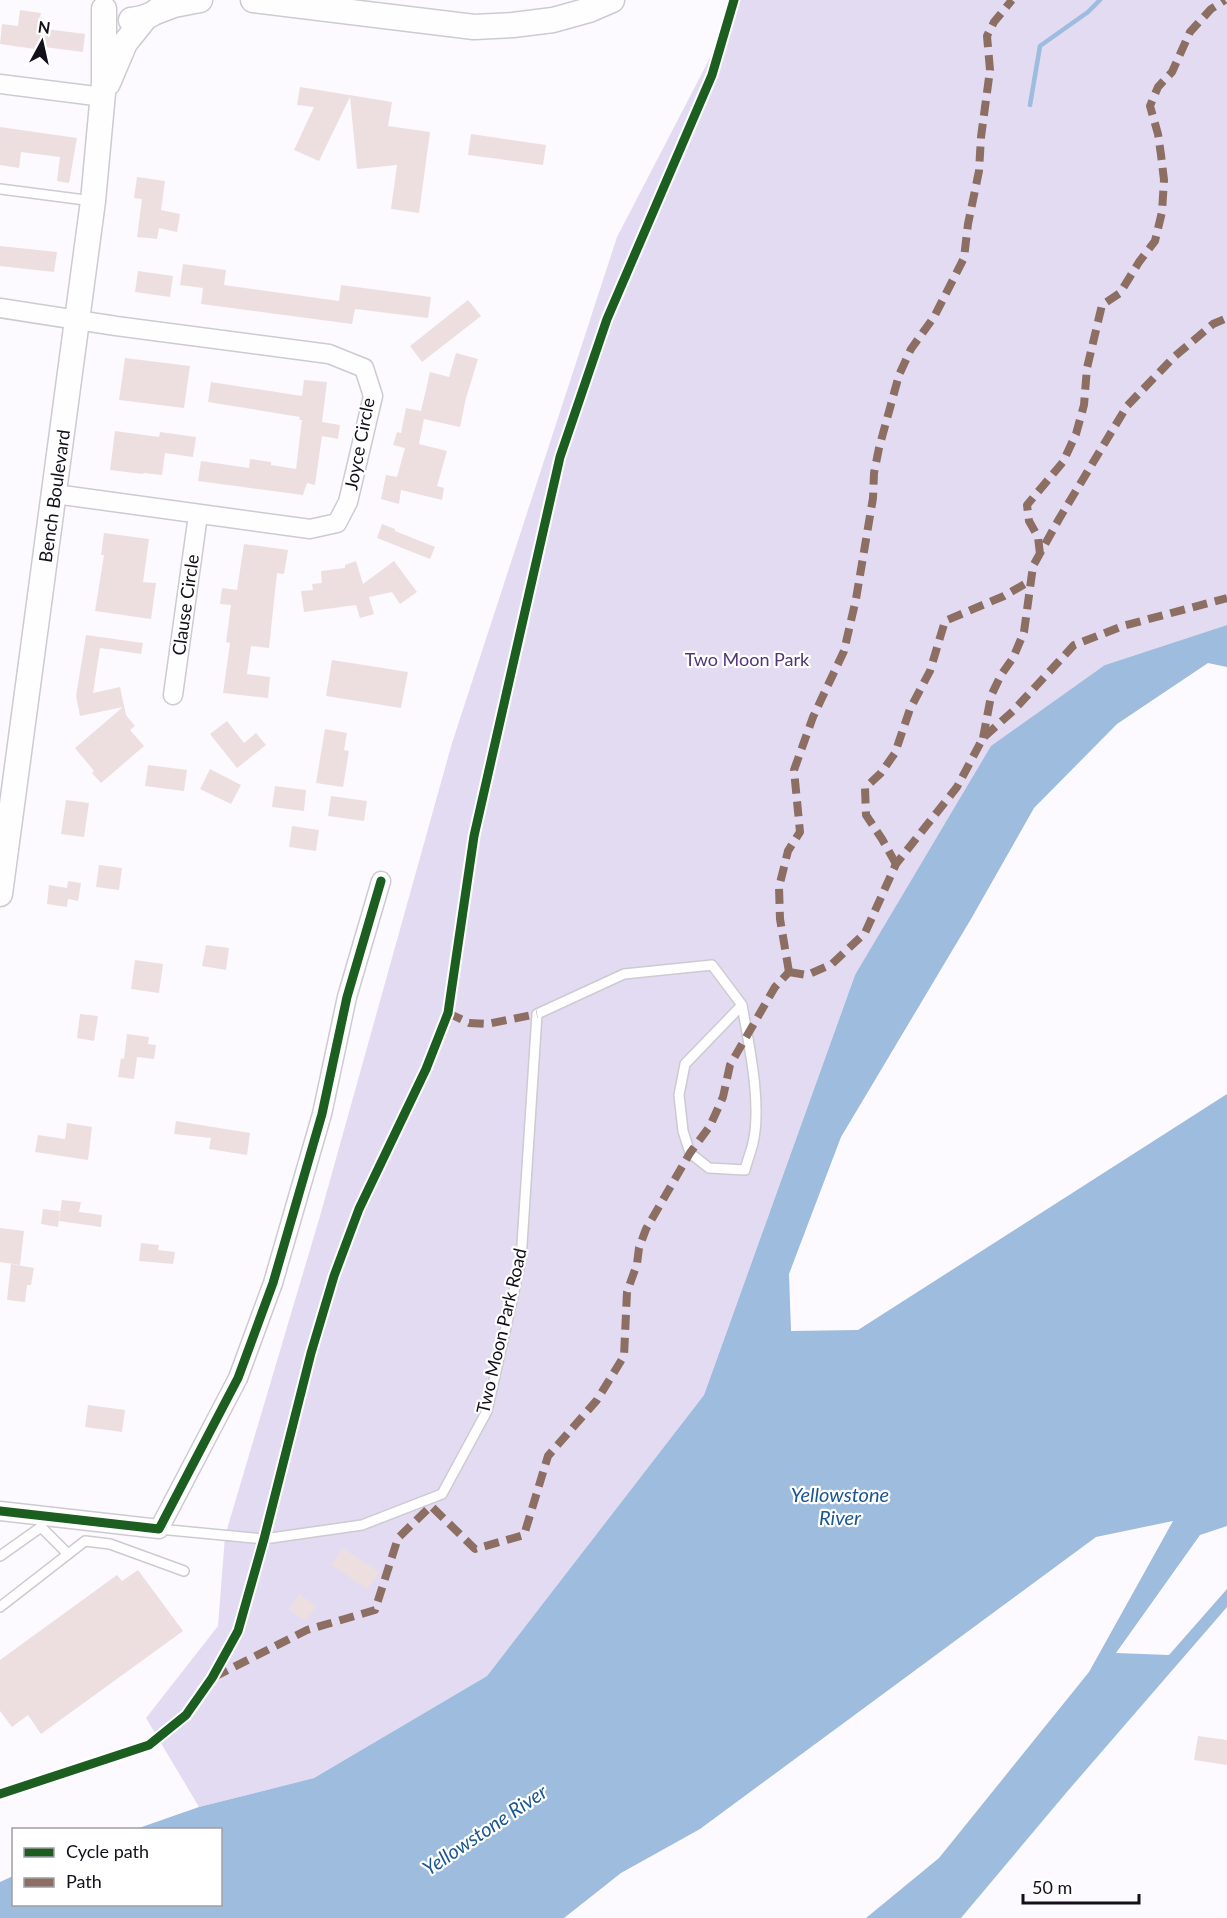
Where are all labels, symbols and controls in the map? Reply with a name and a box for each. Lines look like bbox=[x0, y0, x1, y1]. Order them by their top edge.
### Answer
north arrow bbox=[12, 12, 72, 72]
text: N bbox=[37, 16, 52, 37]
street label: Joyce Circle bbox=[339, 396, 379, 492]
street label: Bench Boulevard bbox=[34, 428, 74, 564]
street label: Clause Circle bbox=[167, 553, 203, 657]
park label: Two Moon Park bbox=[685, 648, 810, 670]
street label: Two Moon Park Road bbox=[471, 1246, 531, 1416]
water label: Yellowstone River bbox=[791, 1482, 889, 1529]
water label: Yellowstone River bbox=[418, 1778, 552, 1880]
legend bbox=[12, 1828, 222, 1906]
text: Cycle path bbox=[66, 1840, 149, 1862]
scale bar bbox=[1023, 1867, 1138, 1905]
text: Path bbox=[66, 1870, 102, 1892]
text: 50 m bbox=[1032, 1876, 1072, 1898]

